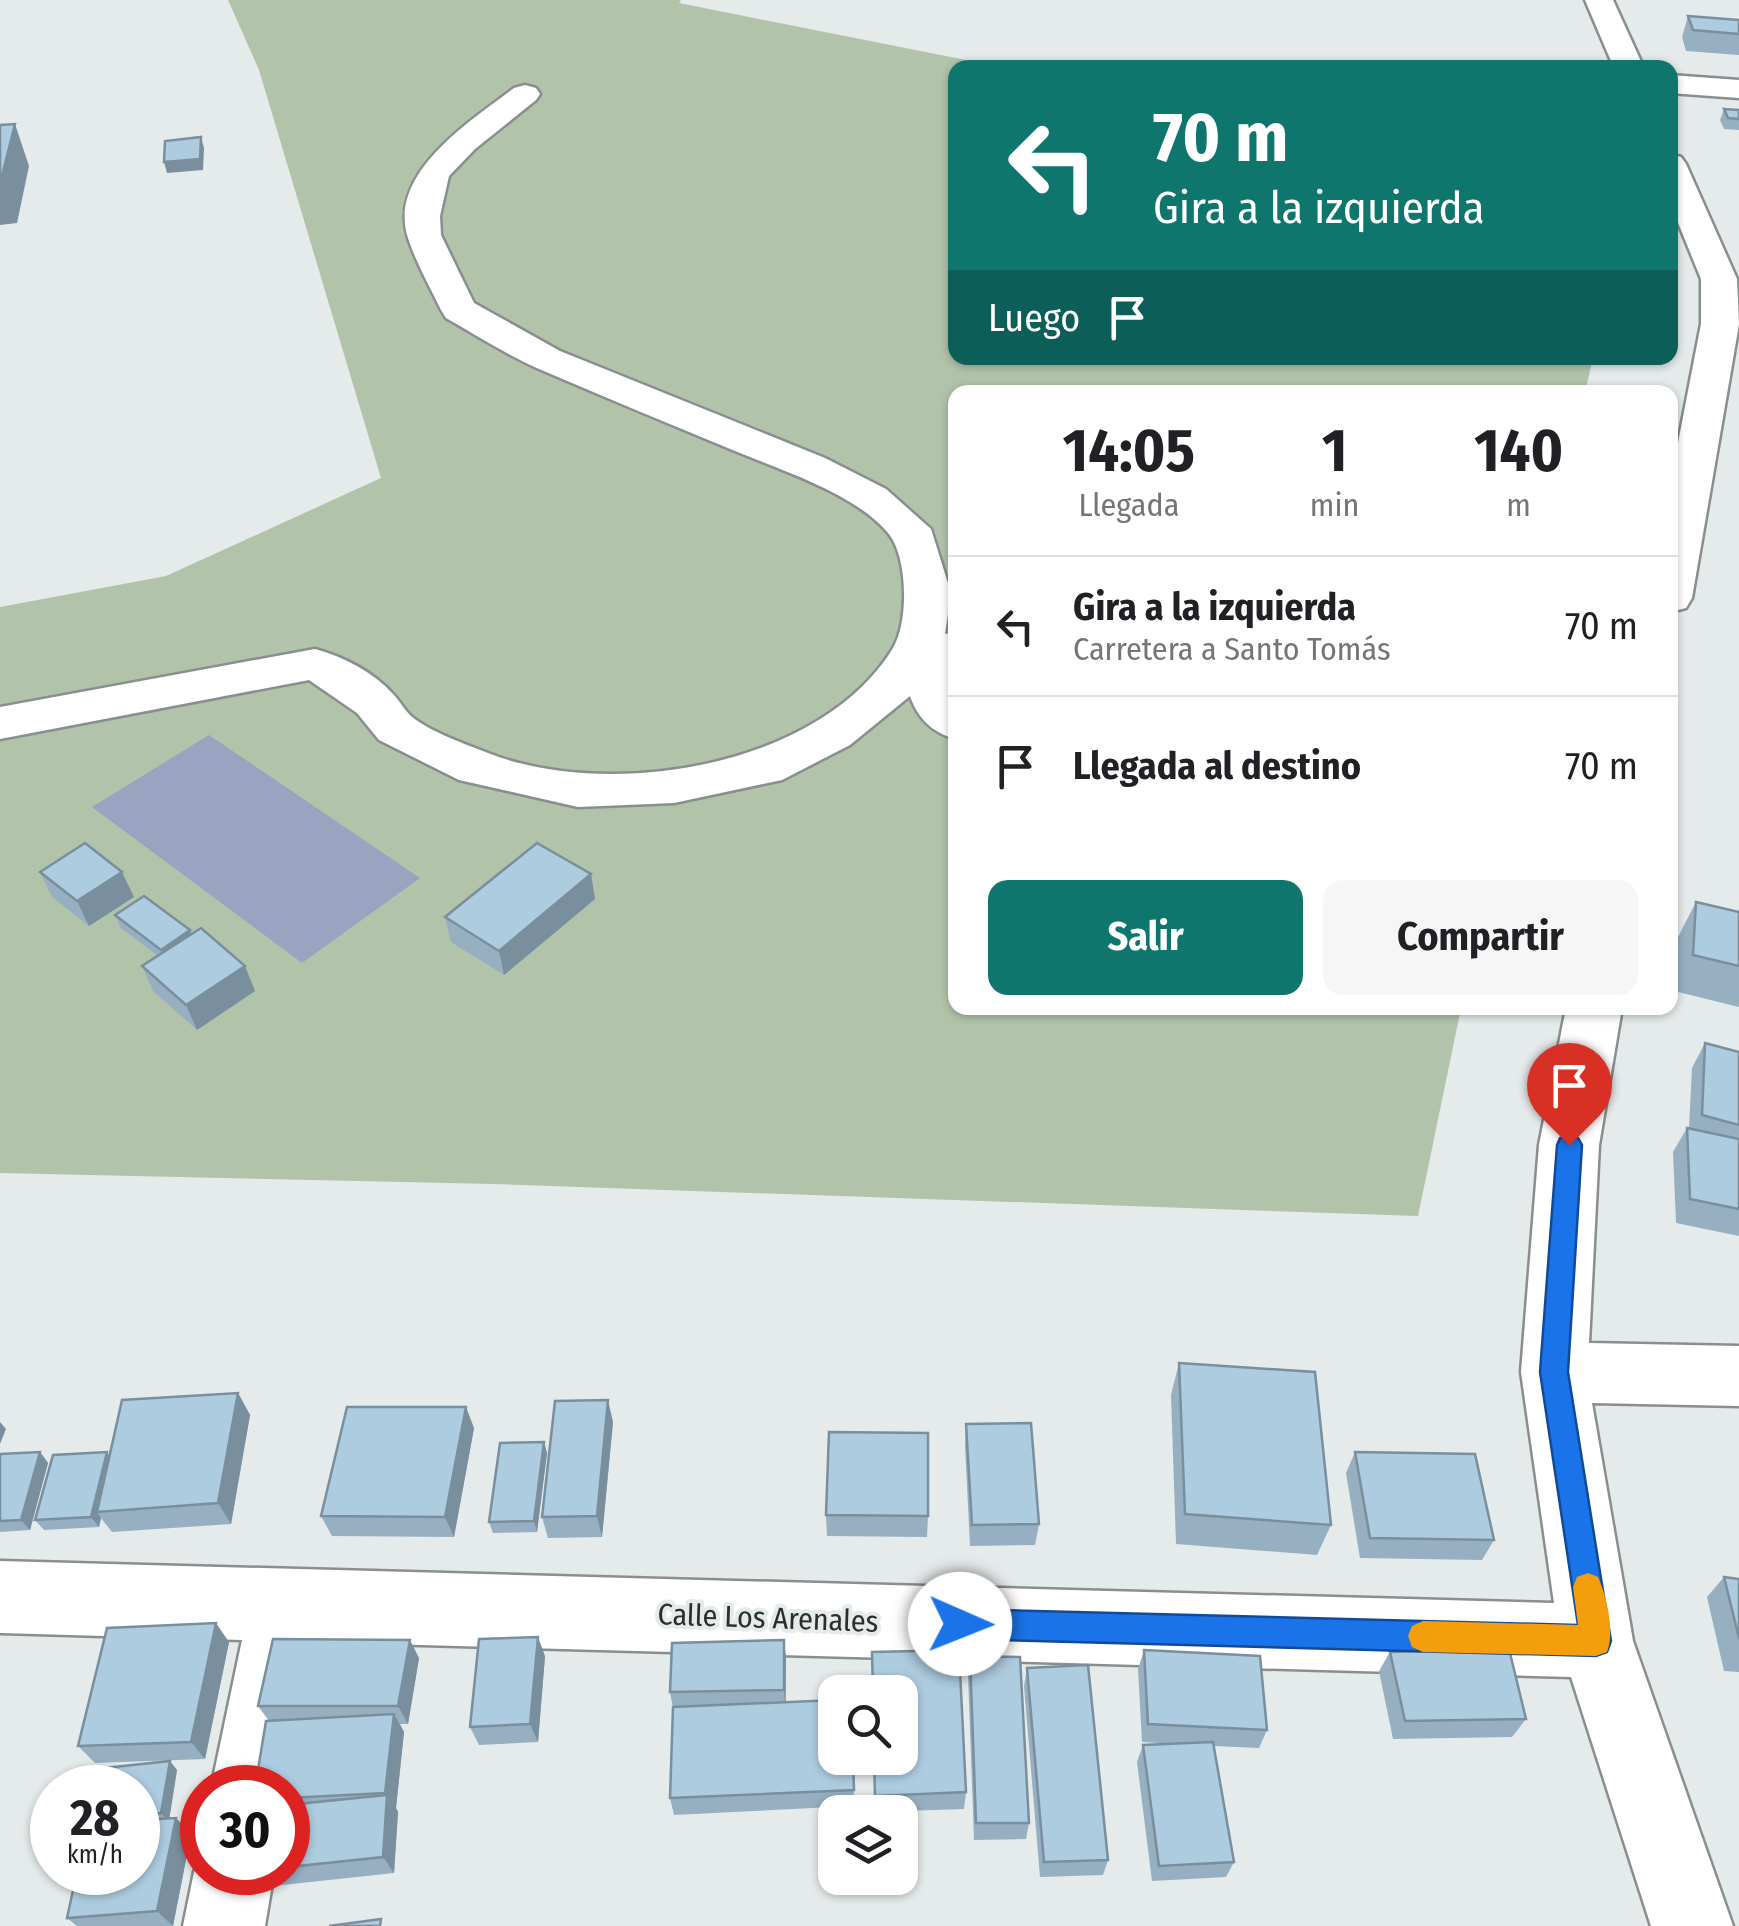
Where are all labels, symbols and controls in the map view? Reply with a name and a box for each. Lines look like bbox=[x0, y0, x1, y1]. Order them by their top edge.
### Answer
text: 70 m bbox=[1153, 96, 1288, 180]
icon: left bbox=[988, 100, 1118, 230]
text: Gira a la izquierda bbox=[1153, 181, 1485, 235]
icon: arrive bbox=[1100, 290, 1155, 345]
text: Luego bbox=[988, 295, 1080, 341]
text: 14:05 bbox=[1063, 415, 1195, 487]
text: 1 bbox=[1322, 415, 1347, 487]
text: 140 bbox=[1474, 415, 1563, 487]
text: Llegada bbox=[1078, 486, 1179, 524]
text: min bbox=[1310, 486, 1359, 524]
text: m bbox=[1506, 486, 1531, 524]
text: Gira a la izquierda bbox=[1073, 584, 1356, 630]
icon: left bbox=[988, 599, 1043, 654]
text: 70 m bbox=[1565, 603, 1638, 649]
text: Carretera a Santo Tomás bbox=[1073, 630, 1391, 668]
icon: arrive bbox=[988, 739, 1043, 794]
text: Llegada al destino bbox=[1073, 743, 1361, 789]
text: 70 m bbox=[1565, 743, 1638, 789]
button: Salir bbox=[988, 880, 1303, 995]
button: Compartir bbox=[1323, 880, 1638, 995]
pin bbox=[1527, 1043, 1612, 1146]
icon: arrive bbox=[1542, 1058, 1597, 1113]
position arrow bbox=[908, 1572, 1012, 1676]
street label: Calle Los Arenales bbox=[657, 1596, 879, 1640]
map controls bbox=[818, 1675, 918, 1895]
button: search bbox=[818, 1675, 918, 1775]
speed limit sign: 30 bbox=[180, 1765, 310, 1895]
text: 28 bbox=[70, 1788, 120, 1848]
button: layers bbox=[818, 1795, 918, 1895]
text: km/h bbox=[67, 1840, 123, 1870]

